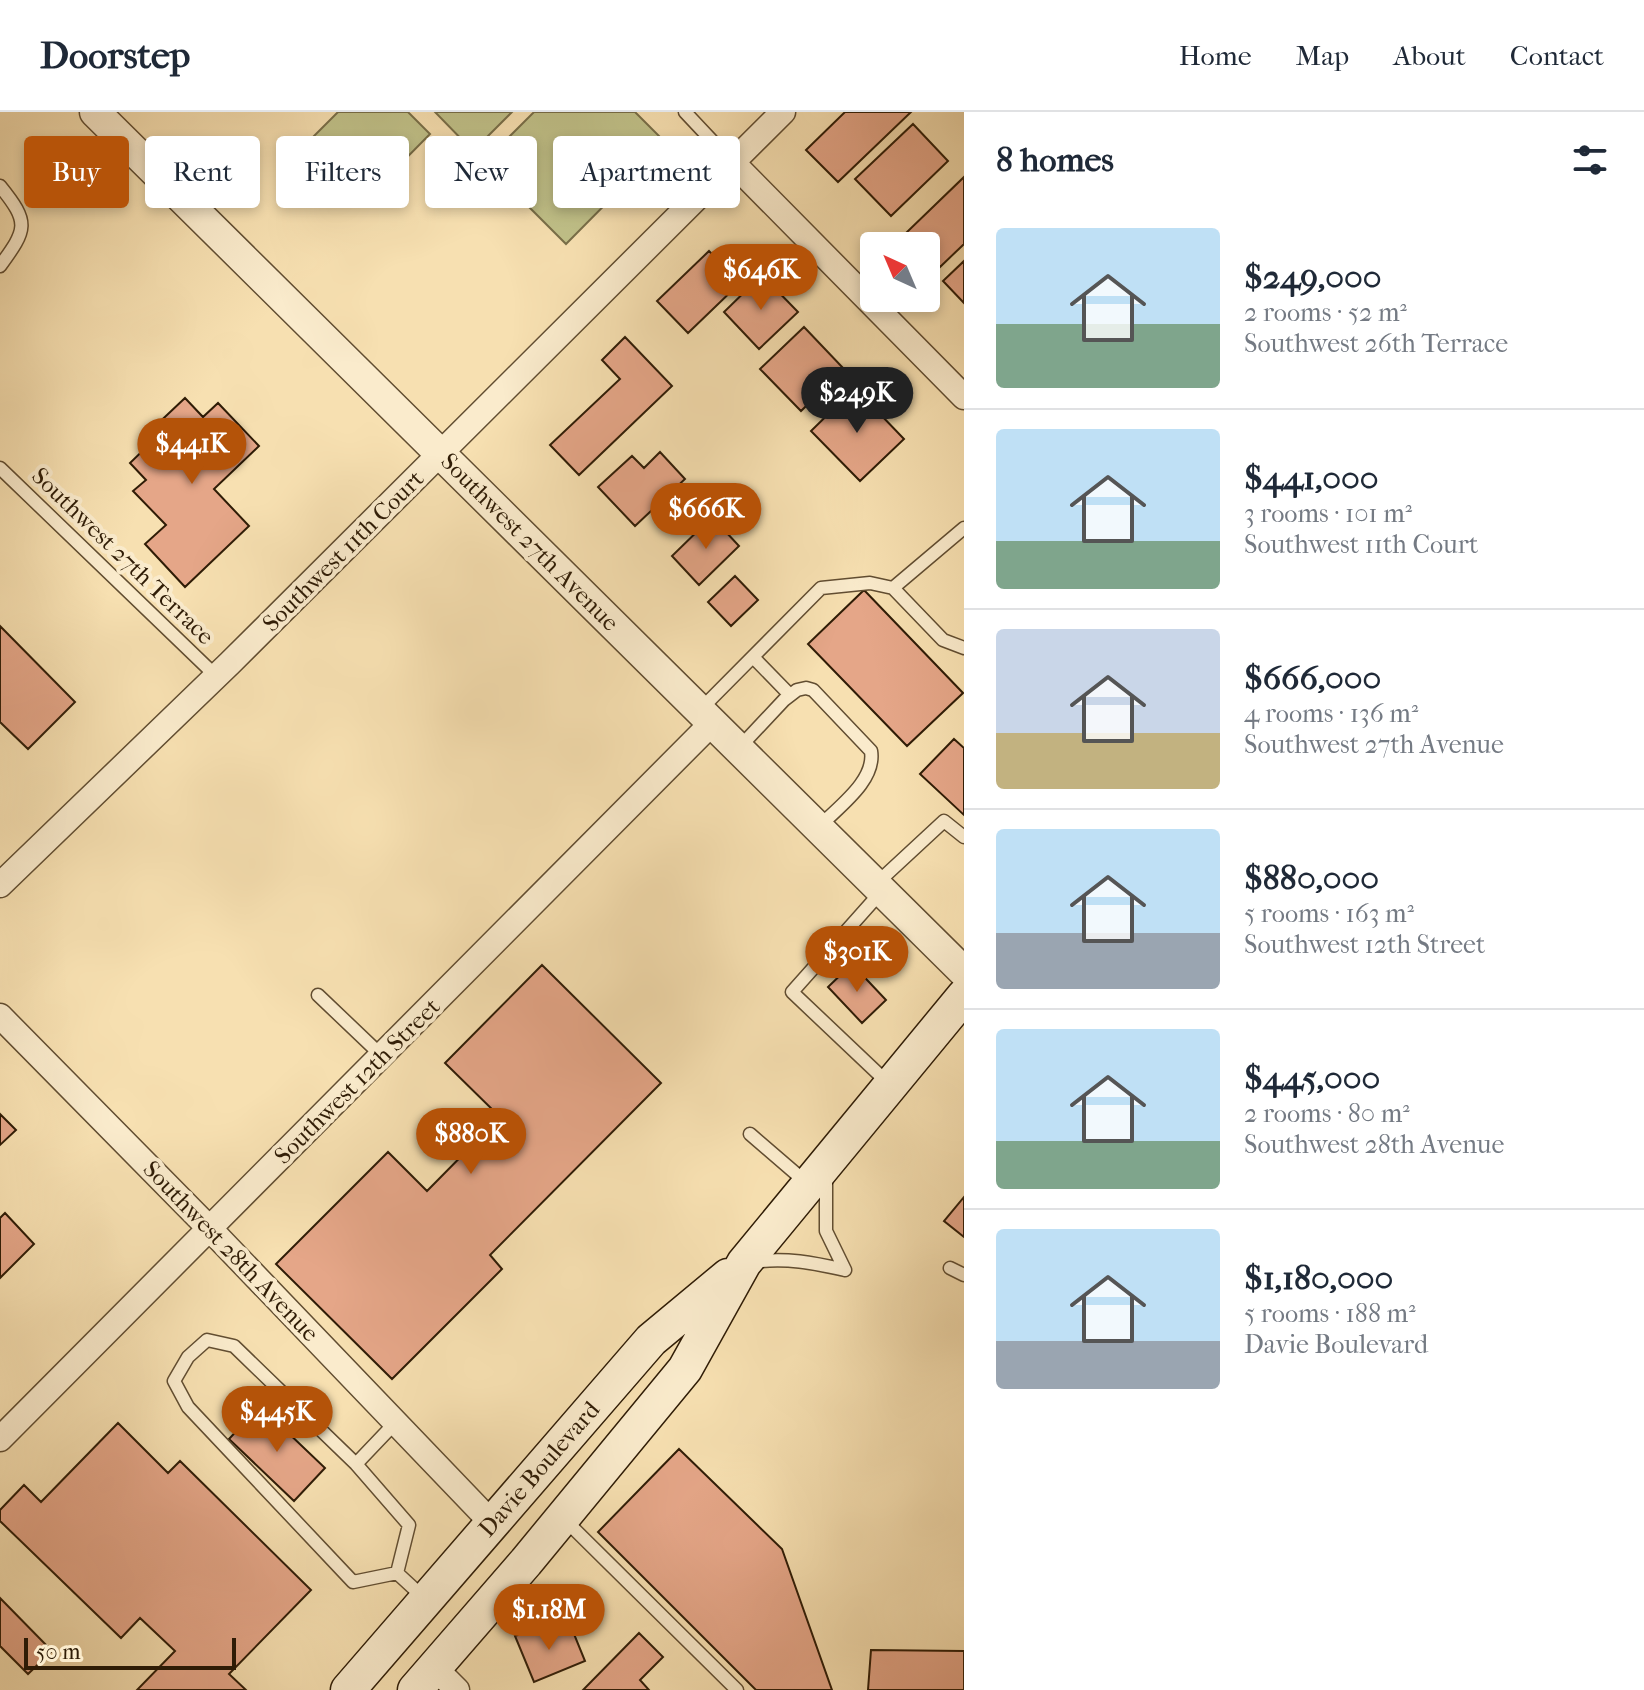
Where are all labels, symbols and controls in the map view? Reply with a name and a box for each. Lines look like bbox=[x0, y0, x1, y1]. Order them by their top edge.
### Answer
text: Doorstep bbox=[40, 33, 190, 78]
text: Home bbox=[1179, 39, 1252, 72]
text: Map bbox=[1296, 39, 1349, 72]
text: About bbox=[1393, 39, 1466, 72]
text: Contact bbox=[1510, 39, 1604, 72]
chip: Buy bbox=[24, 136, 129, 208]
chip: Rent bbox=[145, 136, 260, 208]
chip: Filters bbox=[276, 136, 409, 208]
chip: New bbox=[425, 136, 537, 208]
chip: Apartment bbox=[553, 136, 740, 208]
icon: filters bbox=[1568, 138, 1612, 182]
text: 8 homes bbox=[996, 140, 1114, 180]
north arrow bbox=[860, 232, 940, 312]
map controls bbox=[860, 232, 940, 312]
pin: $646K bbox=[705, 244, 817, 312]
text: $646K bbox=[723, 254, 799, 285]
text: $249,000 bbox=[1244, 257, 1381, 297]
icon: home bbox=[1060, 260, 1156, 356]
text: 2 rooms · 52 m² bbox=[1244, 297, 1407, 328]
text: Southwest 26th Terrace bbox=[1244, 328, 1508, 359]
pin: $249K bbox=[801, 367, 913, 435]
text: $249K bbox=[819, 377, 895, 408]
pin: $441K bbox=[136, 418, 248, 486]
text: $441K bbox=[155, 428, 229, 459]
street label: Southwest 27th Avenue bbox=[435, 447, 625, 637]
text: $441,000 bbox=[1244, 458, 1379, 498]
icon: home bbox=[1060, 461, 1156, 557]
street label: Southwest 27th Terrace bbox=[26, 462, 220, 650]
street label: Southwest 11th Court bbox=[257, 464, 430, 637]
pin: $666K bbox=[650, 483, 762, 551]
text: $666K bbox=[668, 493, 744, 524]
text: 3 rooms · 101 m² bbox=[1244, 498, 1412, 529]
text: Southwest 11th Court bbox=[1244, 529, 1478, 560]
text: $666,000 bbox=[1244, 658, 1381, 698]
icon: home bbox=[1060, 661, 1156, 757]
text: 4 rooms · 136 m² bbox=[1244, 698, 1418, 729]
text: Southwest 27th Avenue bbox=[1244, 729, 1504, 760]
text: $880,000 bbox=[1244, 858, 1379, 898]
icon: home bbox=[1060, 861, 1156, 957]
text: 5 rooms · 163 m² bbox=[1244, 898, 1414, 929]
pin: $301K bbox=[801, 926, 913, 994]
text: Southwest 12th Street bbox=[1244, 929, 1485, 960]
text: $301K bbox=[823, 936, 891, 967]
street label: Southwest 12th Street bbox=[268, 992, 446, 1170]
text: $445,000 bbox=[1244, 1058, 1380, 1098]
icon: home bbox=[1060, 1061, 1156, 1157]
text: 2 rooms · 80 m² bbox=[1244, 1098, 1410, 1129]
pin: $880K bbox=[415, 1108, 527, 1176]
text: $880K bbox=[434, 1118, 508, 1149]
text: Southwest 28th Avenue bbox=[1244, 1129, 1504, 1160]
street label: Southwest 28th Avenue bbox=[137, 1155, 325, 1347]
text: $1,180,000 bbox=[1244, 1258, 1393, 1298]
icon: home bbox=[1060, 1261, 1156, 1357]
text: 5 rooms · 188 m² bbox=[1244, 1298, 1416, 1329]
text: Davie Boulevard bbox=[1244, 1329, 1428, 1360]
pin: $445K bbox=[221, 1386, 333, 1454]
street label: Davie Boulevard bbox=[473, 1395, 606, 1542]
text: $445K bbox=[240, 1396, 314, 1427]
pin: $1.18M bbox=[484, 1584, 614, 1652]
text: $1.18M bbox=[512, 1594, 586, 1625]
scale bar bbox=[24, 1634, 236, 1670]
text: 50 m bbox=[36, 1639, 81, 1665]

